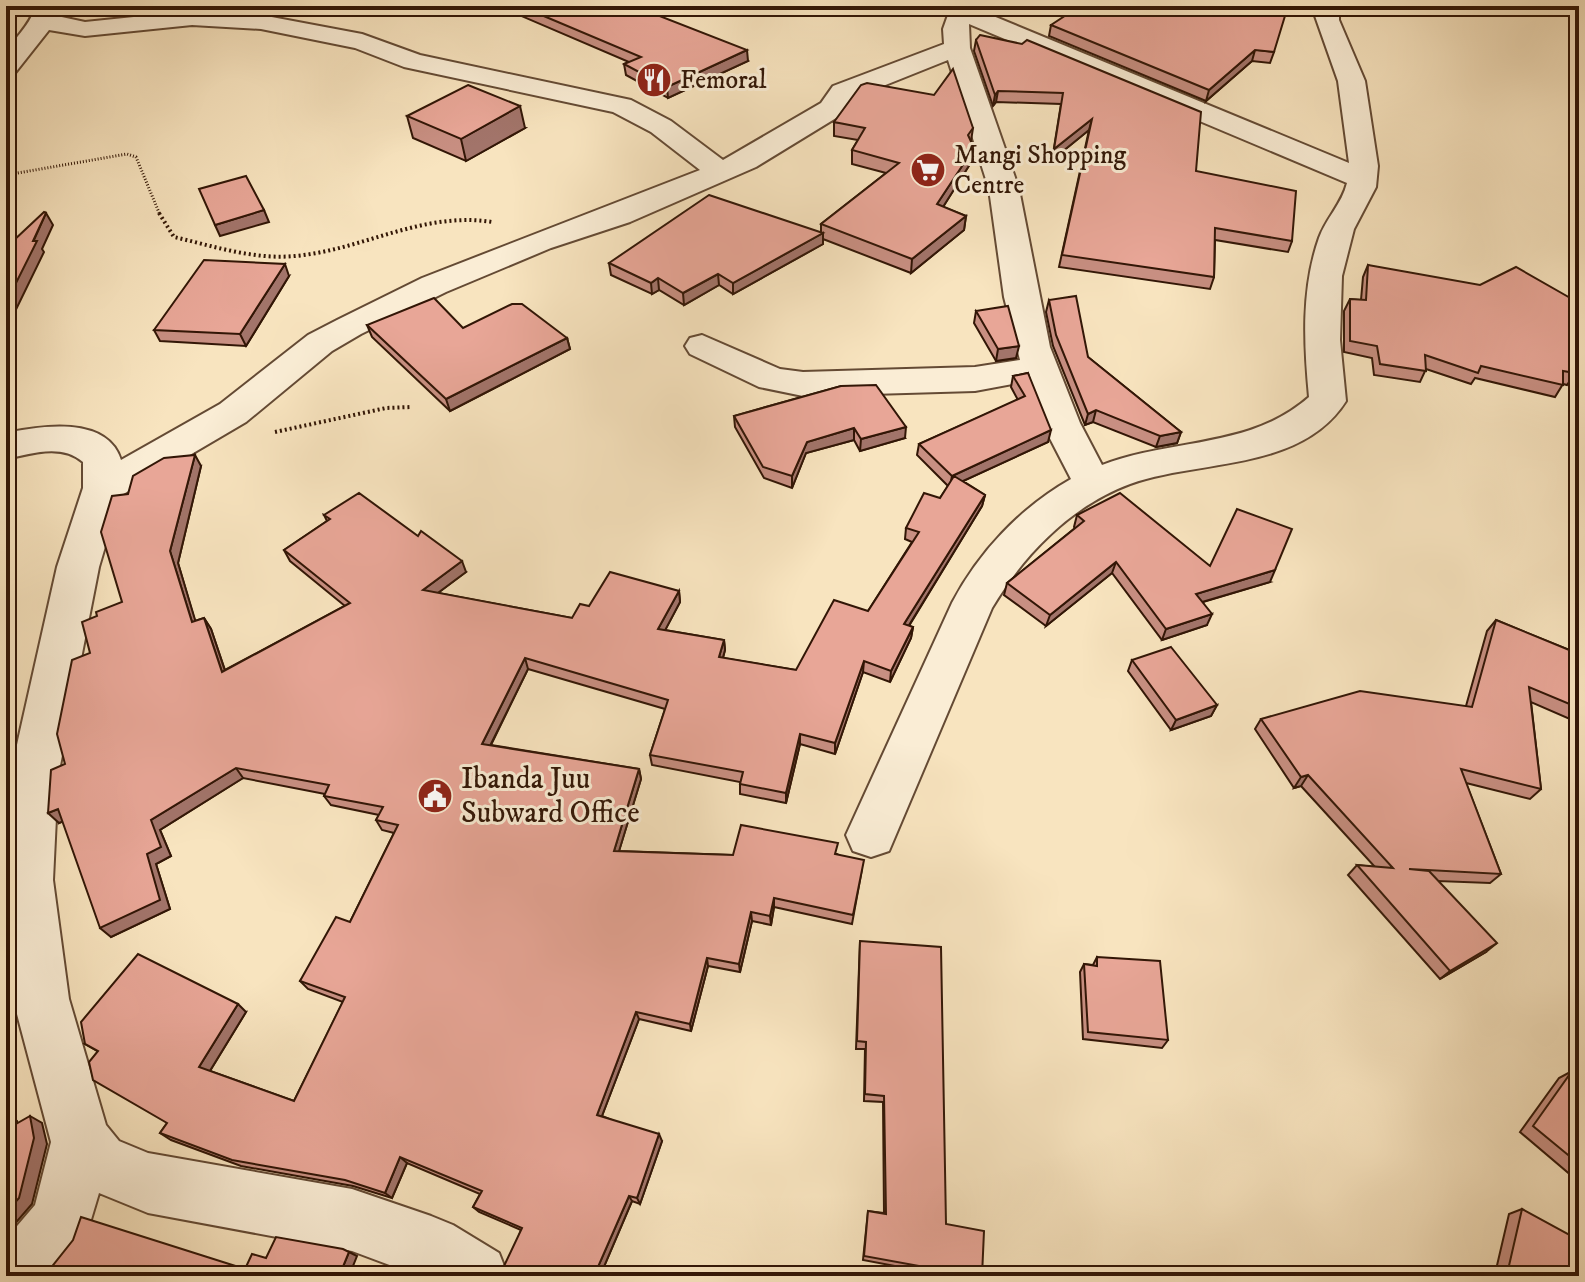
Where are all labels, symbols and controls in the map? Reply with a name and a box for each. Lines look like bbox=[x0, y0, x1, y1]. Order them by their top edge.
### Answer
restaurant icon: Femoral bbox=[635, 61, 673, 99]
place label: Femoral bbox=[680, 64, 767, 97]
place label: Mangi Shopping Centre bbox=[954, 139, 1127, 202]
supermarket icon: Mangi Shopping Centre bbox=[909, 151, 947, 189]
place label: Ibanda Juu Subward Office bbox=[461, 761, 640, 832]
public building icon: Ibanda Juu Subward Office bbox=[416, 777, 454, 815]

